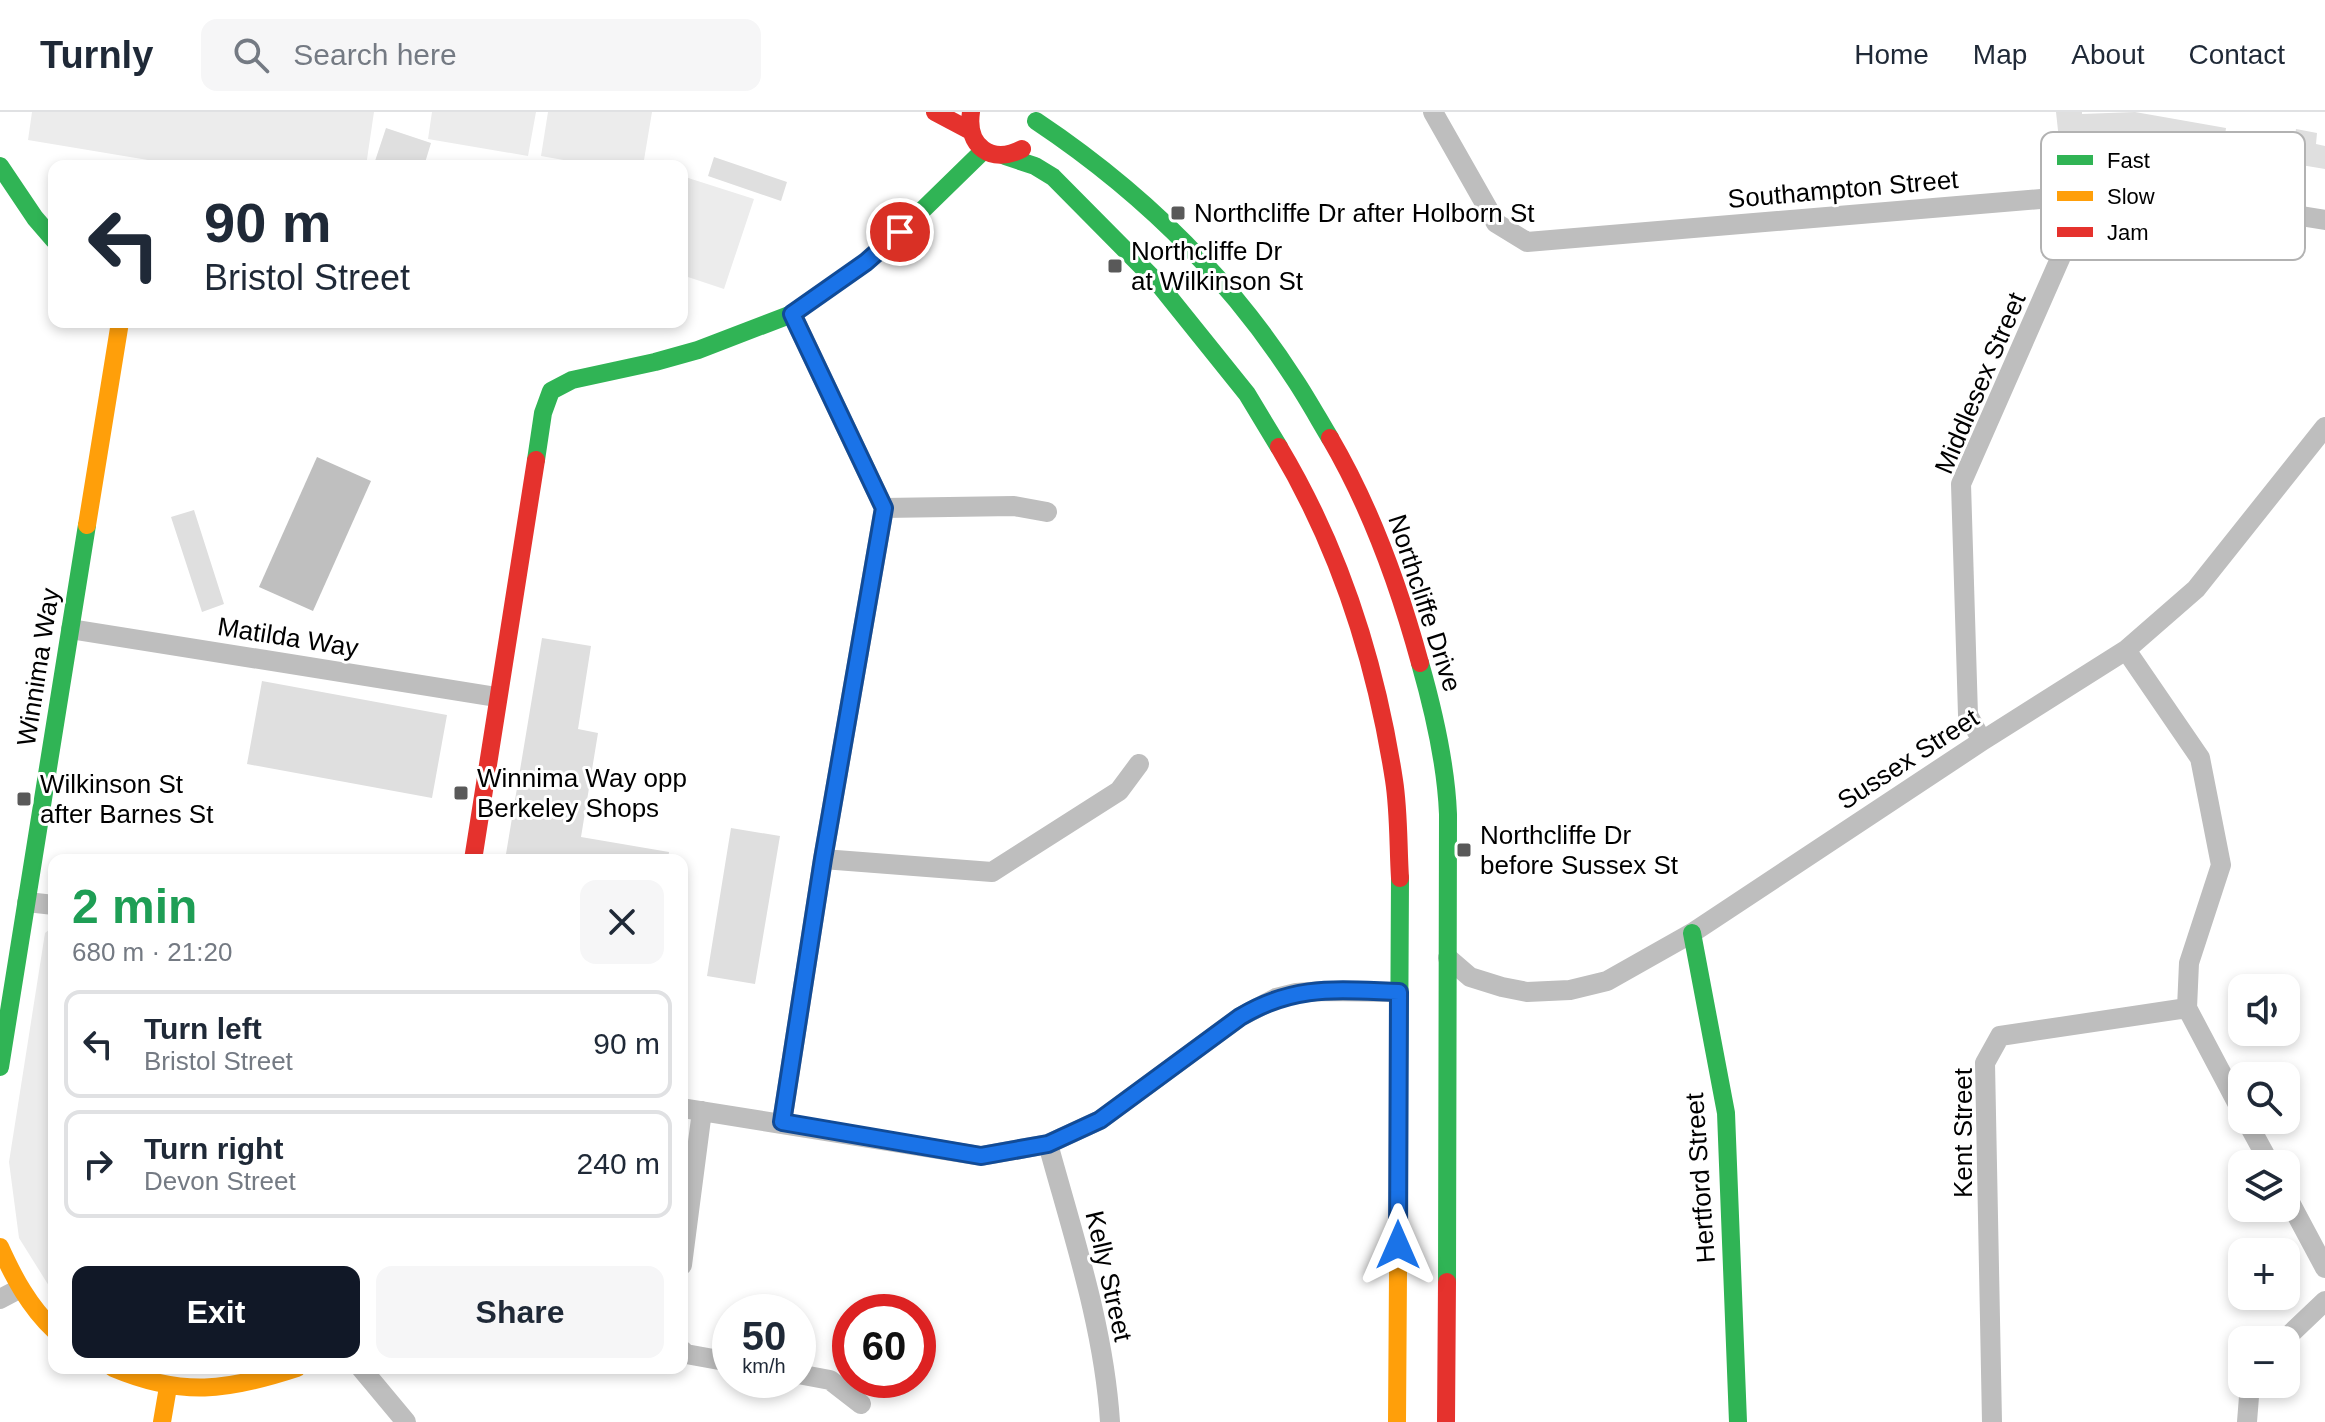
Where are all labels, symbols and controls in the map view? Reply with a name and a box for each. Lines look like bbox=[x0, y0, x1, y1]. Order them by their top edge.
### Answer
search box bbox=[201, 19, 761, 91]
icon: search bbox=[229, 33, 273, 77]
text: Turnly bbox=[40, 34, 153, 76]
text: Search here bbox=[293, 38, 457, 71]
text: Home bbox=[1854, 39, 1929, 70]
text: Map bbox=[1973, 39, 2027, 70]
text: About bbox=[2071, 39, 2145, 70]
text: Contact bbox=[2189, 39, 2285, 70]
legend bbox=[2041, 132, 2305, 260]
text: Fast bbox=[2107, 148, 2150, 173]
street label: Southampton Street bbox=[1726, 164, 1960, 214]
text: Slow bbox=[2107, 184, 2155, 209]
text: 90 m bbox=[204, 191, 332, 254]
icon: left bbox=[72, 192, 176, 296]
pin bbox=[866, 198, 934, 266]
place label: Northcliffe Dr after Holborn St bbox=[1194, 198, 1535, 228]
marker: Northcliffe Dr after Holborn St bbox=[1169, 204, 1187, 222]
icon: arrive bbox=[878, 210, 922, 254]
text: Jam bbox=[2107, 220, 2149, 245]
place label: Northcliffe Dr at Wilkinson St bbox=[1131, 236, 1304, 296]
text: Bristol Street bbox=[204, 257, 410, 298]
marker: Northcliffe Dr at Wilkinson St bbox=[1106, 257, 1124, 275]
street label: Middlesex Street bbox=[1928, 287, 2032, 478]
street label: Northcliffe Drive bbox=[1382, 511, 1468, 695]
street label: Winnima Way bbox=[11, 586, 65, 748]
street label: Matilda Way bbox=[215, 611, 361, 663]
street label: Sussex Street bbox=[1832, 702, 1985, 816]
place label: Winnima Way opp Berkeley Shops bbox=[477, 763, 687, 823]
place label: Wilkinson St after Barnes St bbox=[40, 769, 214, 829]
marker: Winnima Way opp Berkeley Shops bbox=[452, 784, 470, 802]
marker: Wilkinson St after Barnes St bbox=[15, 790, 33, 808]
place label: Northcliffe Dr before Sussex St bbox=[1480, 820, 1679, 880]
marker: Northcliffe Dr before Sussex St bbox=[1455, 841, 1473, 859]
text: 2 min bbox=[72, 880, 197, 933]
button: close bbox=[580, 880, 664, 964]
text: 680 m · 21:20 bbox=[72, 937, 232, 967]
map controls bbox=[2228, 974, 2300, 1398]
button: sound bbox=[2228, 974, 2300, 1046]
text: Turn left bbox=[144, 1012, 262, 1045]
icon: left bbox=[76, 1022, 120, 1066]
text: 90 m bbox=[593, 1027, 660, 1060]
text: Bristol Street bbox=[144, 1046, 293, 1076]
button: search bbox=[2228, 1062, 2300, 1134]
street label: Kent Street bbox=[1948, 1067, 1978, 1198]
street label: Hertford Street bbox=[1679, 1091, 1721, 1264]
text: Turn right bbox=[144, 1132, 283, 1165]
icon: right bbox=[76, 1142, 120, 1186]
text: 240 m bbox=[577, 1147, 660, 1180]
button: layers bbox=[2228, 1150, 2300, 1222]
text: Devon Street bbox=[144, 1166, 296, 1196]
position arrow bbox=[1356, 1203, 1440, 1287]
street label: Kelly Street bbox=[1079, 1208, 1139, 1345]
button: + bbox=[2228, 1238, 2300, 1310]
button: Exit bbox=[72, 1266, 360, 1358]
button: Share bbox=[376, 1266, 664, 1358]
speed limit sign: 60 bbox=[832, 1294, 936, 1398]
text: 50 bbox=[742, 1314, 786, 1358]
button: − bbox=[2228, 1326, 2300, 1398]
text: km/h bbox=[742, 1355, 786, 1377]

